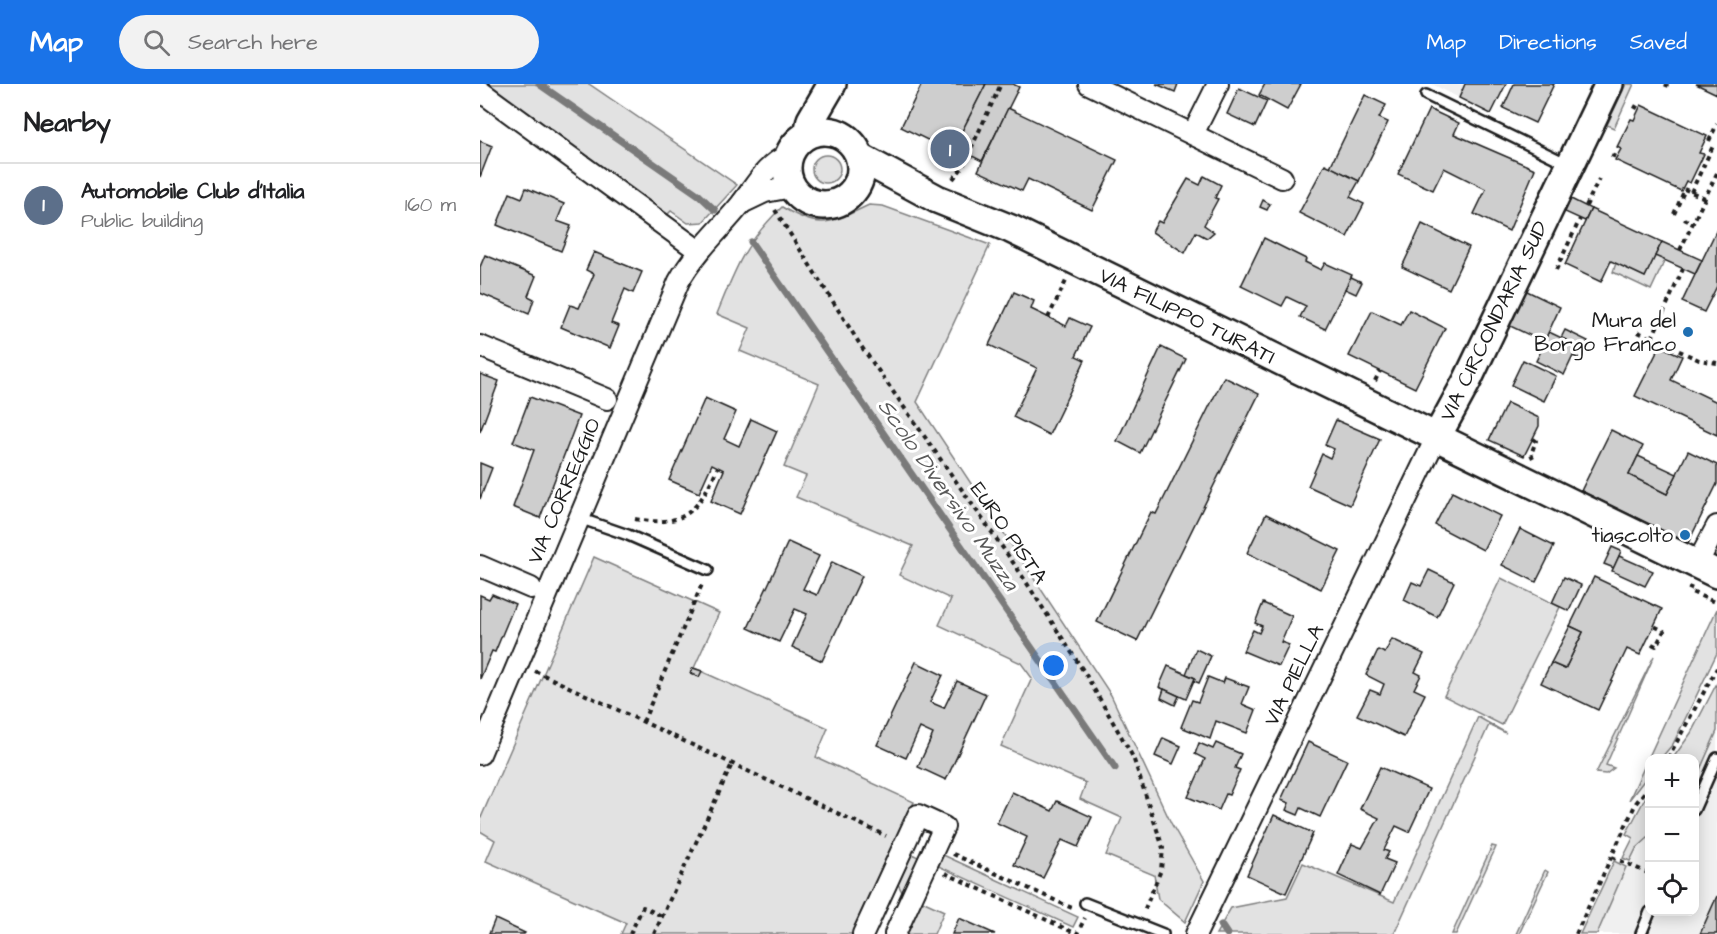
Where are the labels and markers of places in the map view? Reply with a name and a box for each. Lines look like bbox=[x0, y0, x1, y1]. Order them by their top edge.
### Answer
pin: 1 bbox=[930, 126, 970, 172]
place label: Mura del Borgo Franco bbox=[1534, 306, 1676, 361]
marker: Mura del Borgo Franco bbox=[1681, 325, 1695, 339]
place label: tiascolto bbox=[1591, 521, 1673, 550]
marker: tiascolto bbox=[1678, 528, 1692, 542]

